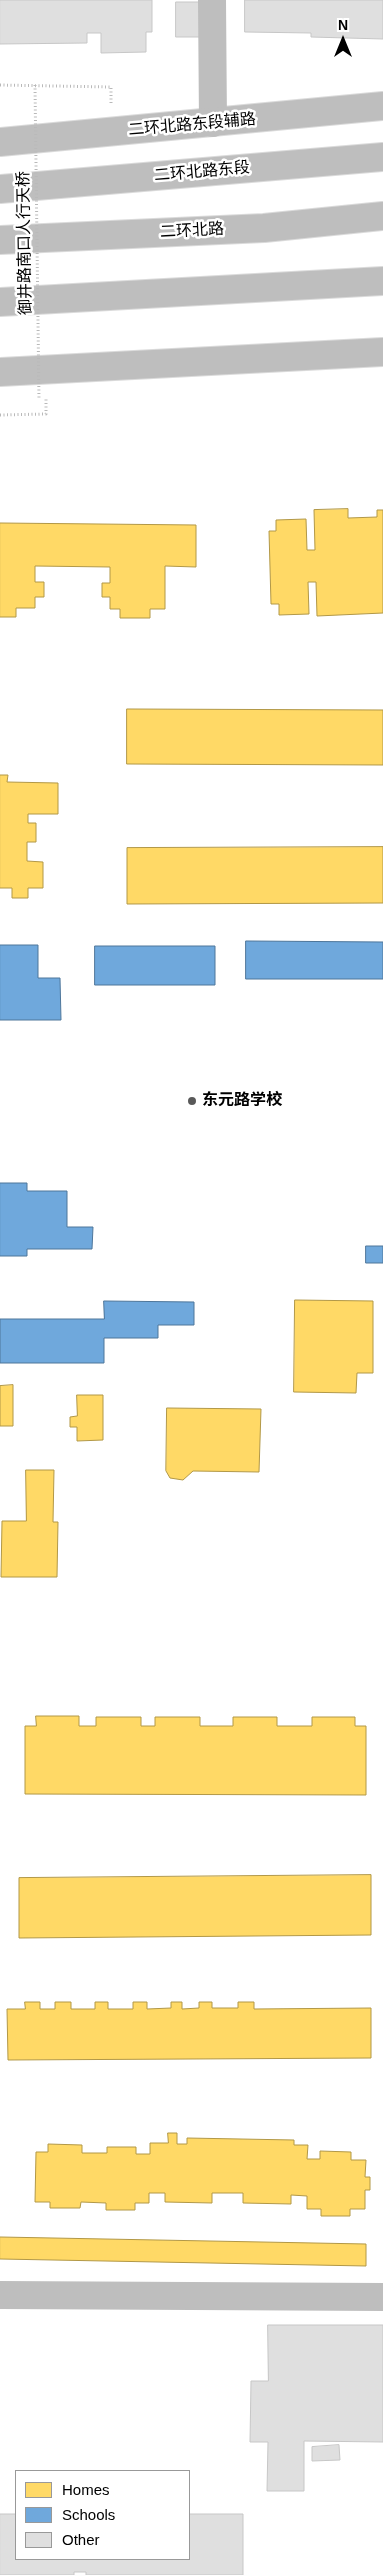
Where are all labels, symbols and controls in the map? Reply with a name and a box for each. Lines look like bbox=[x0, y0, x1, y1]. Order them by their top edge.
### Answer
north arrow bbox=[318, 15, 368, 65]
text: N bbox=[338, 17, 348, 33]
street label: 二环北路东段辅路 bbox=[127, 110, 257, 140]
street label: 二环北路东段 bbox=[153, 158, 251, 186]
street label: 御井路南口人行天桥 bbox=[14, 171, 36, 315]
street label: 二环北路 bbox=[160, 220, 224, 242]
place label: 东元路学校 bbox=[202, 1091, 282, 1111]
marker: 东元路学校 bbox=[186, 1095, 198, 1107]
legend bbox=[15, 2470, 190, 2560]
text: Homes bbox=[62, 2481, 110, 2498]
text: Schools bbox=[62, 2506, 115, 2523]
text: Other bbox=[62, 2531, 100, 2548]

